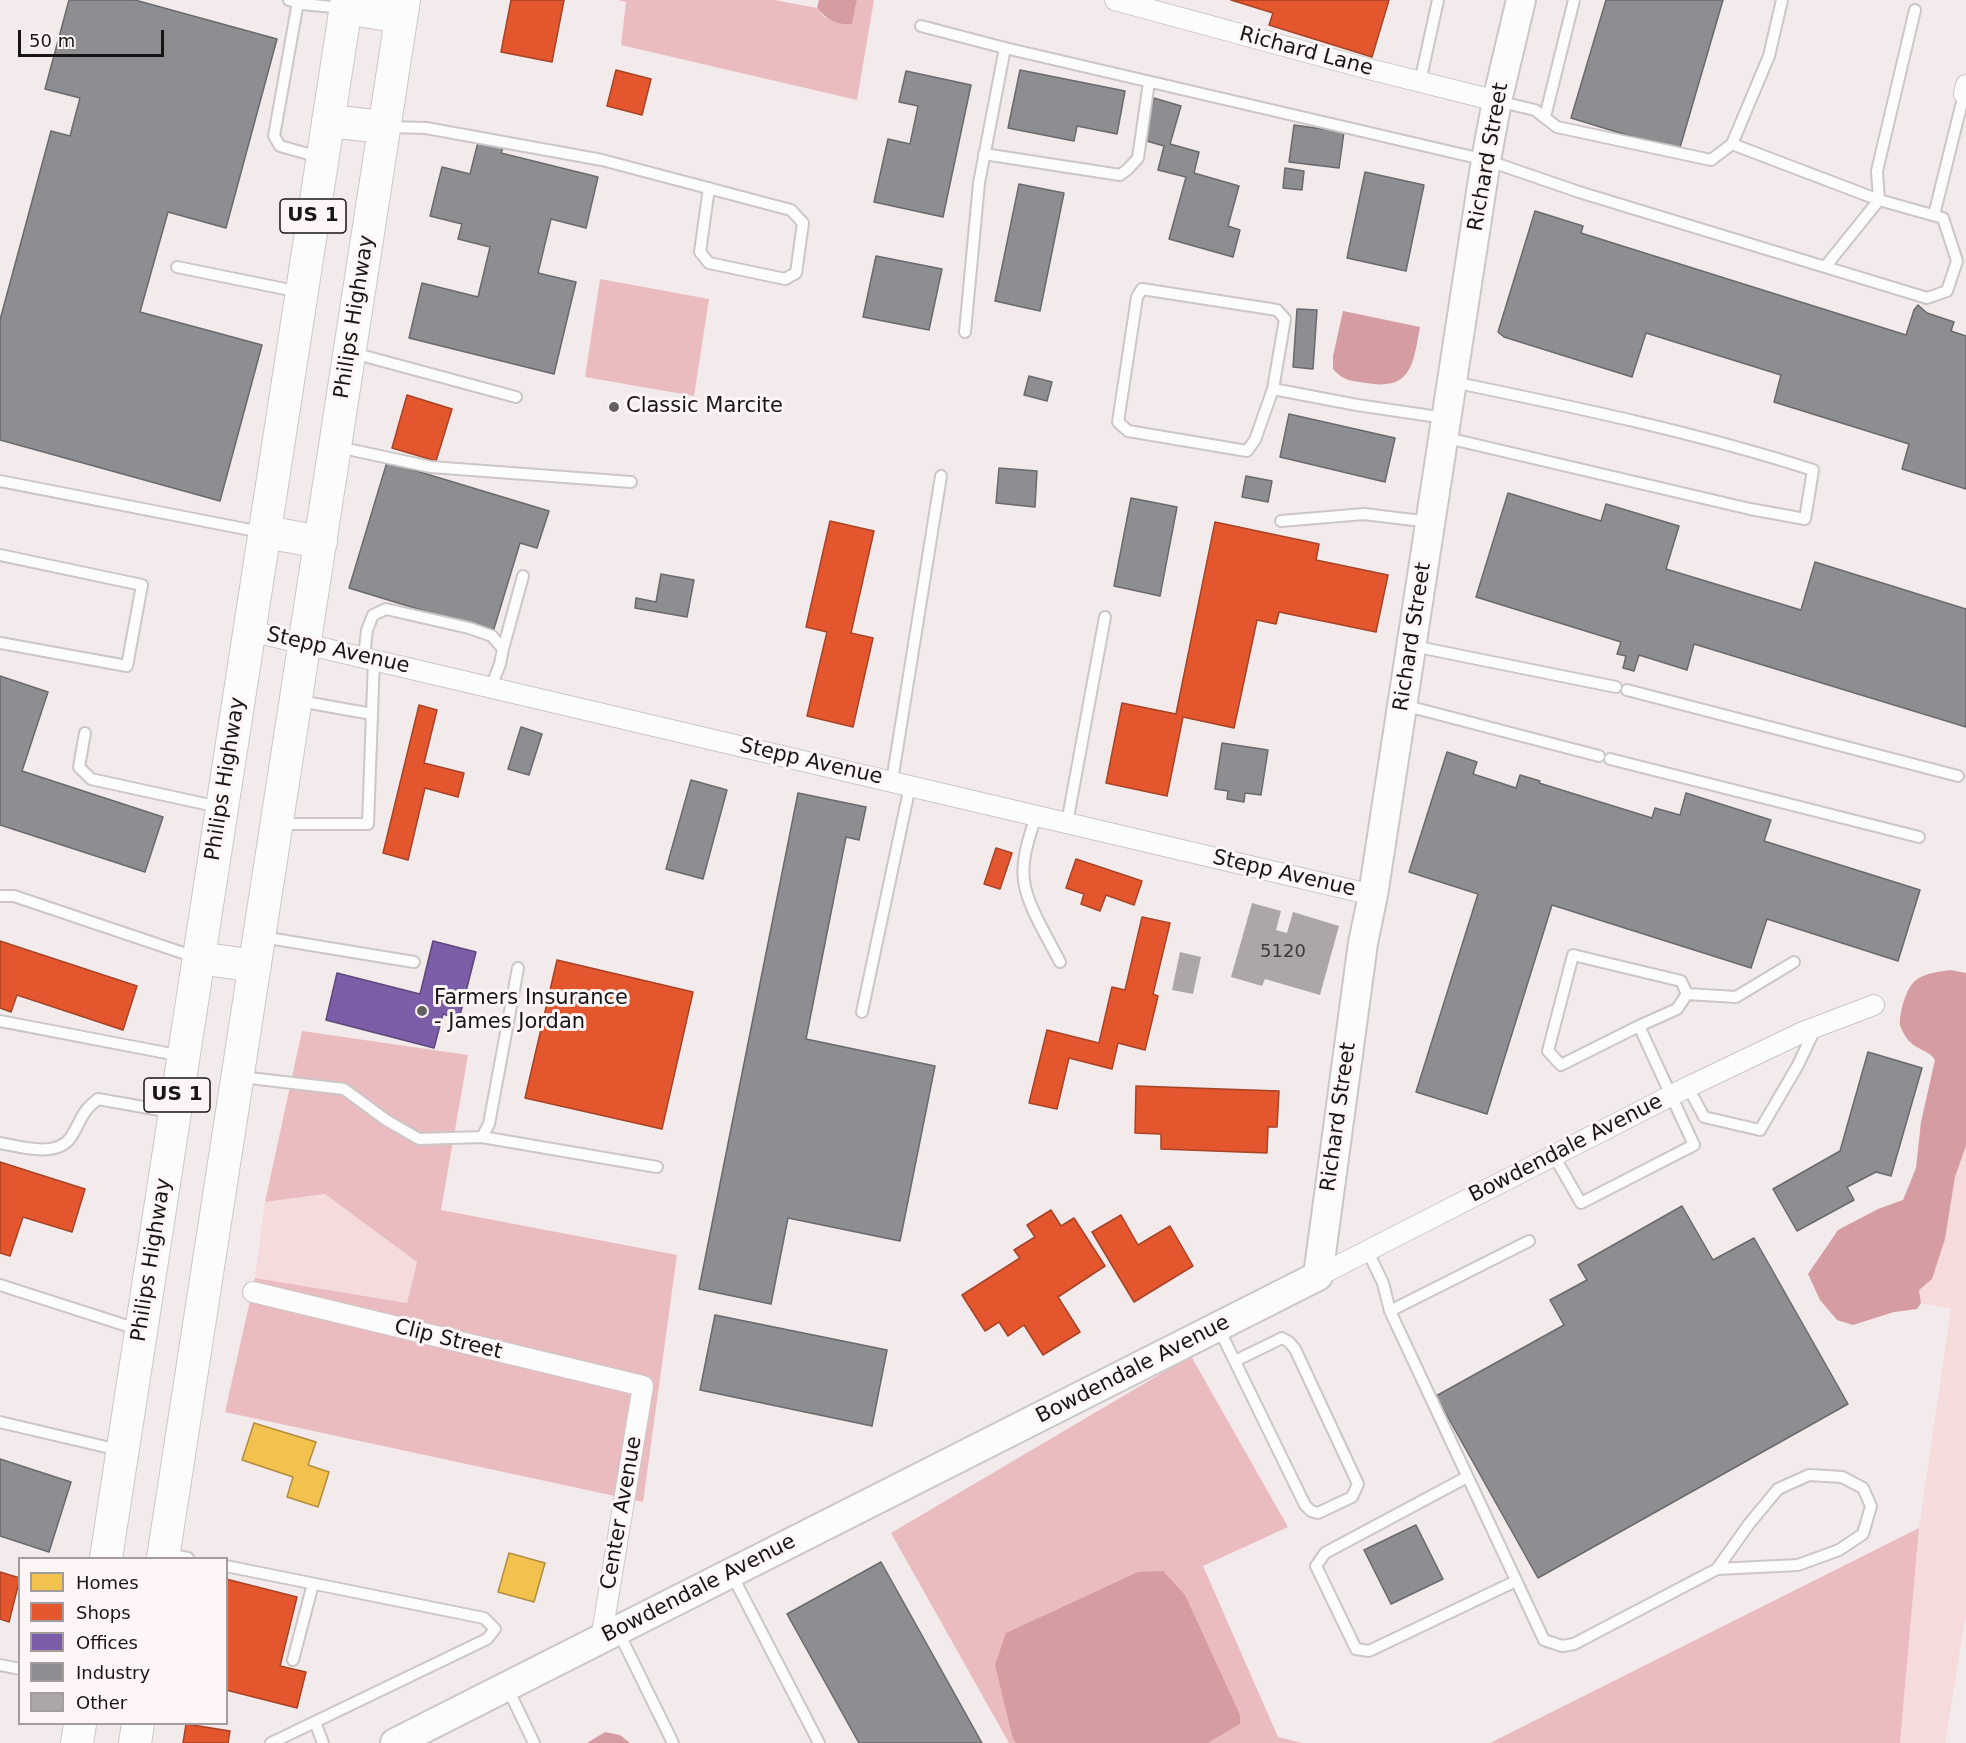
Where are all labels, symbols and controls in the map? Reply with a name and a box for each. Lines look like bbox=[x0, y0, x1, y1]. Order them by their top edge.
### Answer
scale bar bbox=[21, 18, 166, 56]
street label: Richard Lane bbox=[1236, 22, 1376, 82]
text: 50 m bbox=[29, 30, 75, 51]
street label: Richard Street bbox=[1464, 81, 1514, 233]
road number: US 1 bbox=[280, 199, 346, 233]
street label: Philips Highway bbox=[330, 233, 380, 401]
place label: Classic Marcite bbox=[626, 394, 783, 420]
marker: Classic Marcite bbox=[607, 400, 621, 414]
street label: Richard Street bbox=[1389, 561, 1437, 713]
street label: Stepp Avenue bbox=[264, 622, 412, 680]
street label: Philips Highway bbox=[201, 695, 251, 863]
street label: Stepp Avenue bbox=[737, 733, 885, 791]
street label: Stepp Avenue bbox=[1210, 845, 1358, 903]
house number: 5120 bbox=[1260, 941, 1306, 963]
place label: Farmers Insurance - James Jordan bbox=[434, 986, 628, 1036]
marker: Farmers Insurance - James Jordan bbox=[415, 1004, 429, 1018]
street label: Richard Street bbox=[1316, 1041, 1362, 1193]
road number: US 1 bbox=[144, 1078, 210, 1112]
street label: Bowdendale Avenue bbox=[1465, 1089, 1667, 1209]
street label: Philips Highway bbox=[127, 1176, 177, 1344]
street label: Bowdendale Avenue bbox=[1032, 1310, 1234, 1430]
street label: Clip Street bbox=[392, 1314, 504, 1366]
street label: Center Avenue bbox=[596, 1434, 648, 1592]
street label: Bowdendale Avenue bbox=[598, 1529, 800, 1649]
legend bbox=[18, 1557, 228, 1725]
text: Homes bbox=[76, 1572, 139, 1593]
text: Shops bbox=[76, 1602, 131, 1623]
text: Offices bbox=[76, 1632, 138, 1653]
text: Industry bbox=[76, 1662, 150, 1683]
text: Other bbox=[76, 1692, 127, 1713]

